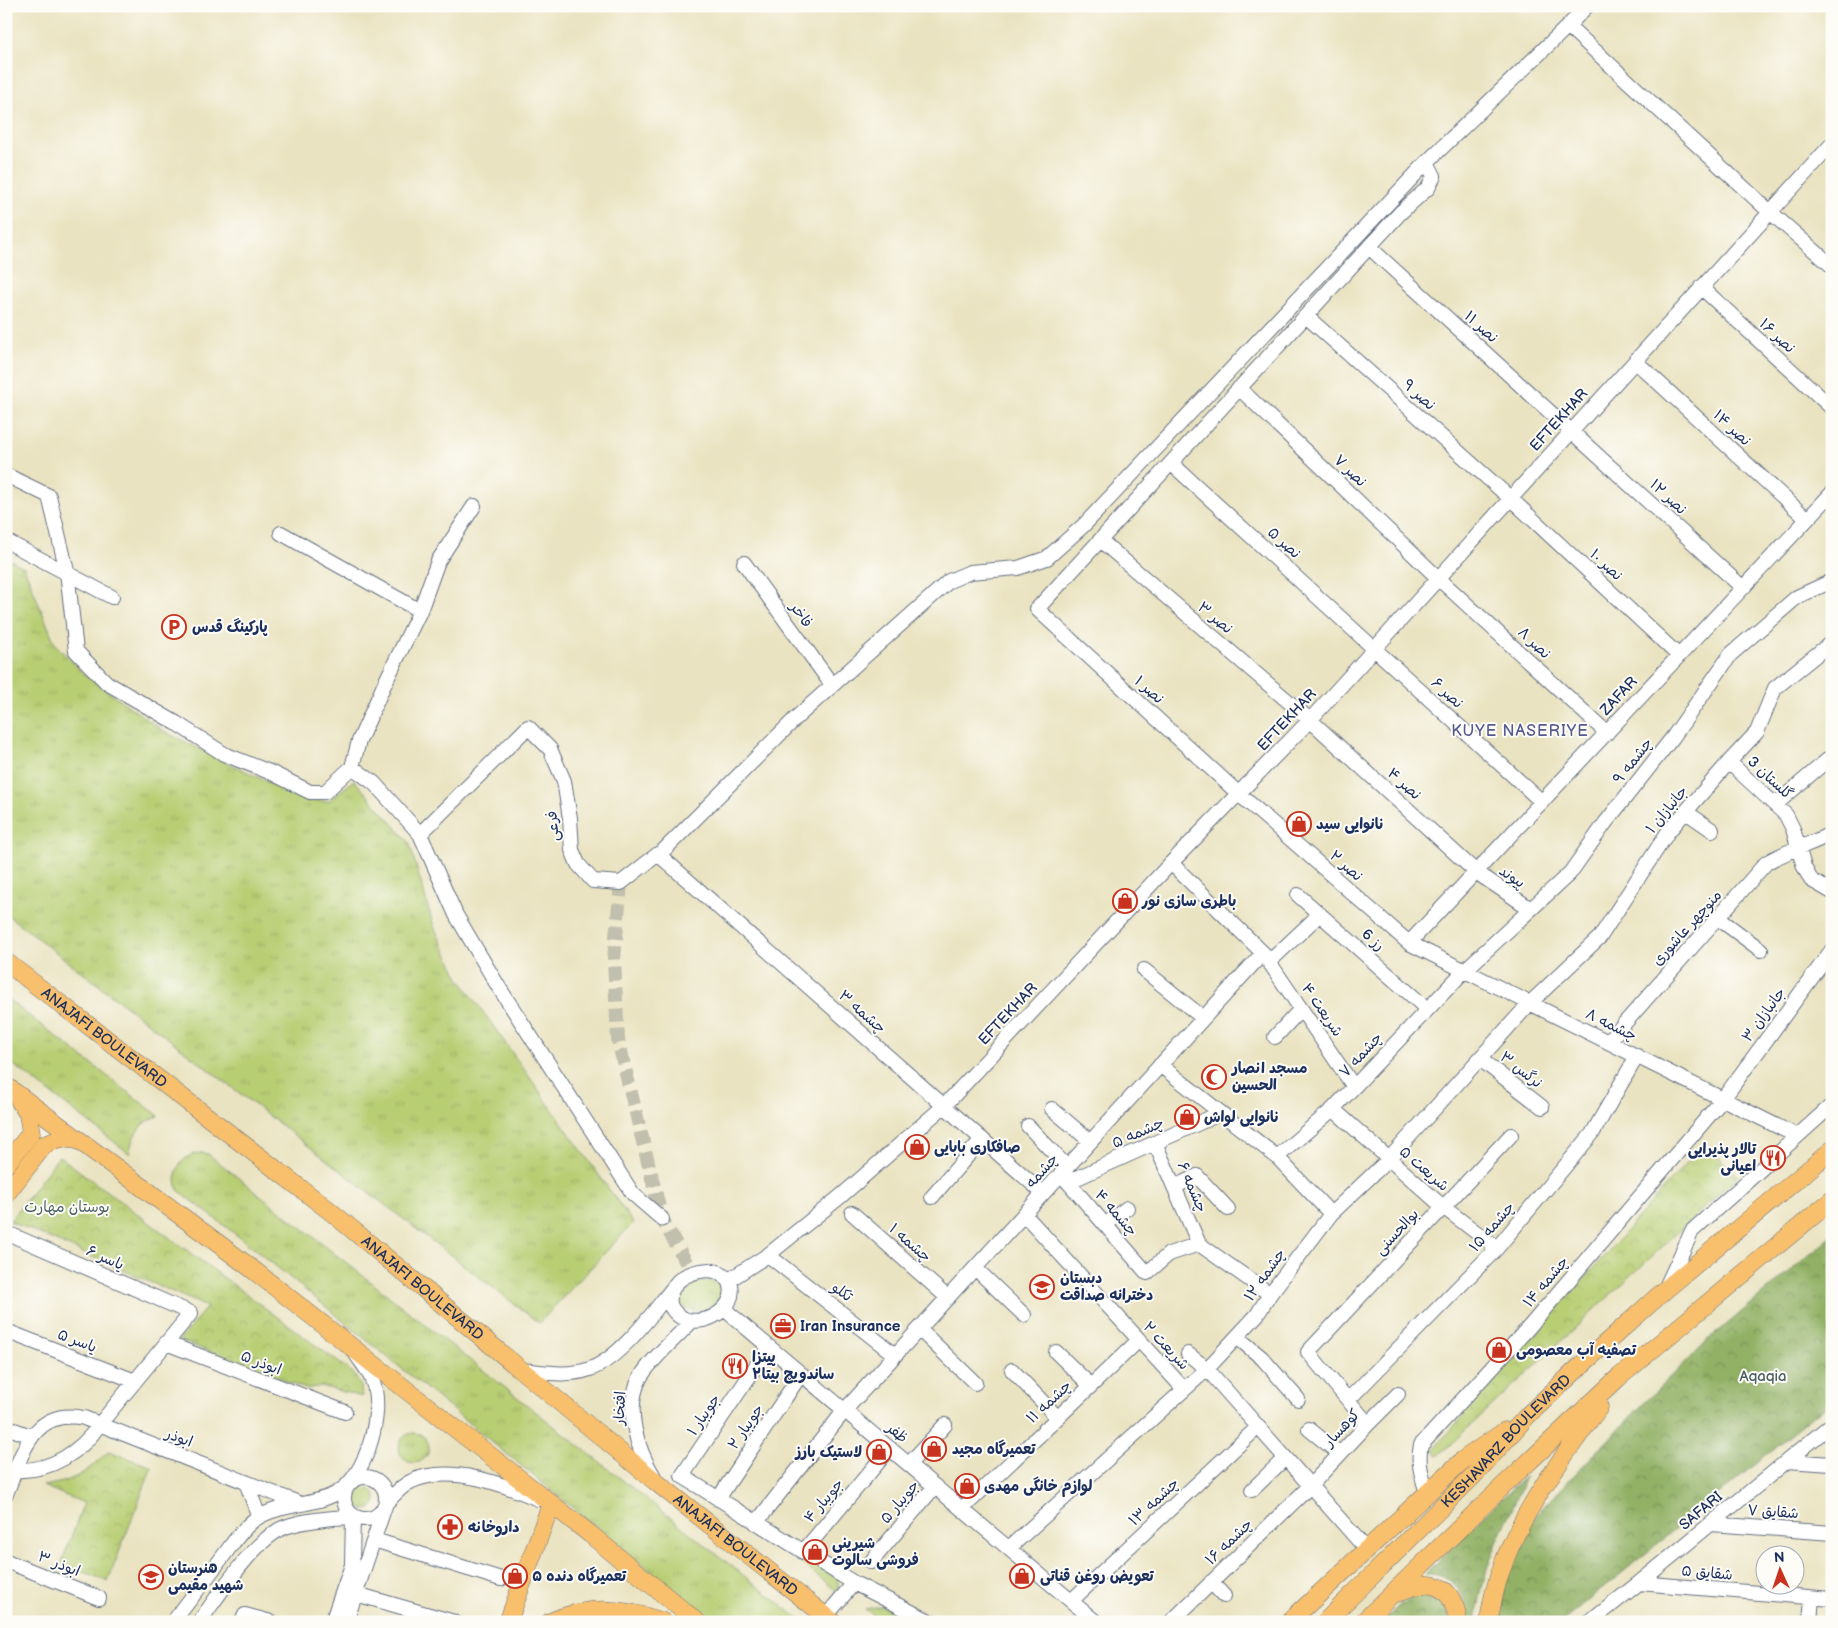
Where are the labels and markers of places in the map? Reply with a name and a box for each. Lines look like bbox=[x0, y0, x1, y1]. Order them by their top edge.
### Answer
parking icon: پارکینگ قدس bbox=[161, 614, 187, 640]
place label: پارکینگ قدس bbox=[192, 618, 268, 637]
shop icon: نانوایی‌ سید bbox=[1286, 811, 1312, 837]
place label: نانوایی‌ سید bbox=[1316, 815, 1384, 834]
shop icon: باطری سازی نور bbox=[1112, 888, 1138, 914]
place label: باطری سازی نور bbox=[1141, 892, 1236, 911]
place label: مسجد انصار الحسین bbox=[1230, 1059, 1307, 1095]
mosque icon: مسجد انصار الحسین bbox=[1201, 1064, 1227, 1090]
shop icon: نانوایی لواش bbox=[1174, 1104, 1200, 1130]
place label: نانوایی لواش bbox=[1204, 1108, 1280, 1127]
shop icon: صافکاری بابایی bbox=[904, 1134, 930, 1160]
place label: صافکاری بابایی bbox=[934, 1138, 1021, 1157]
place label: تالار پذیرایی اعیانی bbox=[1688, 1140, 1757, 1176]
restaurant icon: تالار پذیرایی اعیانی bbox=[1760, 1145, 1786, 1171]
place label: دبستان دخترانه صداقت bbox=[1060, 1269, 1153, 1305]
school or university icon: دبستان دخترانه صداقت bbox=[1029, 1274, 1055, 1300]
office icon: Iran Insurance bbox=[770, 1313, 796, 1339]
place label: Iran Insurance bbox=[800, 1317, 901, 1336]
shop icon: تصفیه آب معصومی bbox=[1486, 1337, 1512, 1363]
place label: تصفیه آب معصومی bbox=[1516, 1341, 1637, 1360]
place label: پیتزا ساندویچ بیتا۲ bbox=[752, 1348, 835, 1384]
restaurant icon: پیتزا ساندویچ بیتا۲ bbox=[722, 1353, 748, 1379]
shop icon: تعمیرگاه مجید bbox=[921, 1436, 947, 1462]
shop icon: لاستیک بارز bbox=[866, 1439, 892, 1465]
place label: تعمیرگاه مجید bbox=[952, 1439, 1036, 1459]
place label: لاستیک بارز bbox=[794, 1443, 862, 1462]
shop icon: لوازم خانگی مهدی bbox=[954, 1473, 980, 1499]
place label: لوازم خانگی مهدی bbox=[984, 1476, 1092, 1497]
pharmacy icon: داروخانه bbox=[437, 1514, 463, 1540]
place label: داروخانه bbox=[468, 1518, 520, 1537]
place label: شیرینی فروشی سالوت bbox=[832, 1534, 919, 1570]
shop icon: شیرینی فروشی سالوت bbox=[802, 1539, 828, 1565]
place label: هنرستان شهید مقیمی bbox=[168, 1559, 243, 1595]
shop icon: تعمیرگاه دنده ۵ bbox=[502, 1563, 528, 1589]
shop icon: تعویض روغن قناتی bbox=[1009, 1563, 1035, 1589]
school or university icon: هنرستان شهید مقیمی bbox=[138, 1564, 164, 1590]
place label: تعمیرگاه دنده ۵ bbox=[532, 1566, 627, 1586]
place label: تعویض روغن قناتی bbox=[1040, 1567, 1154, 1586]

